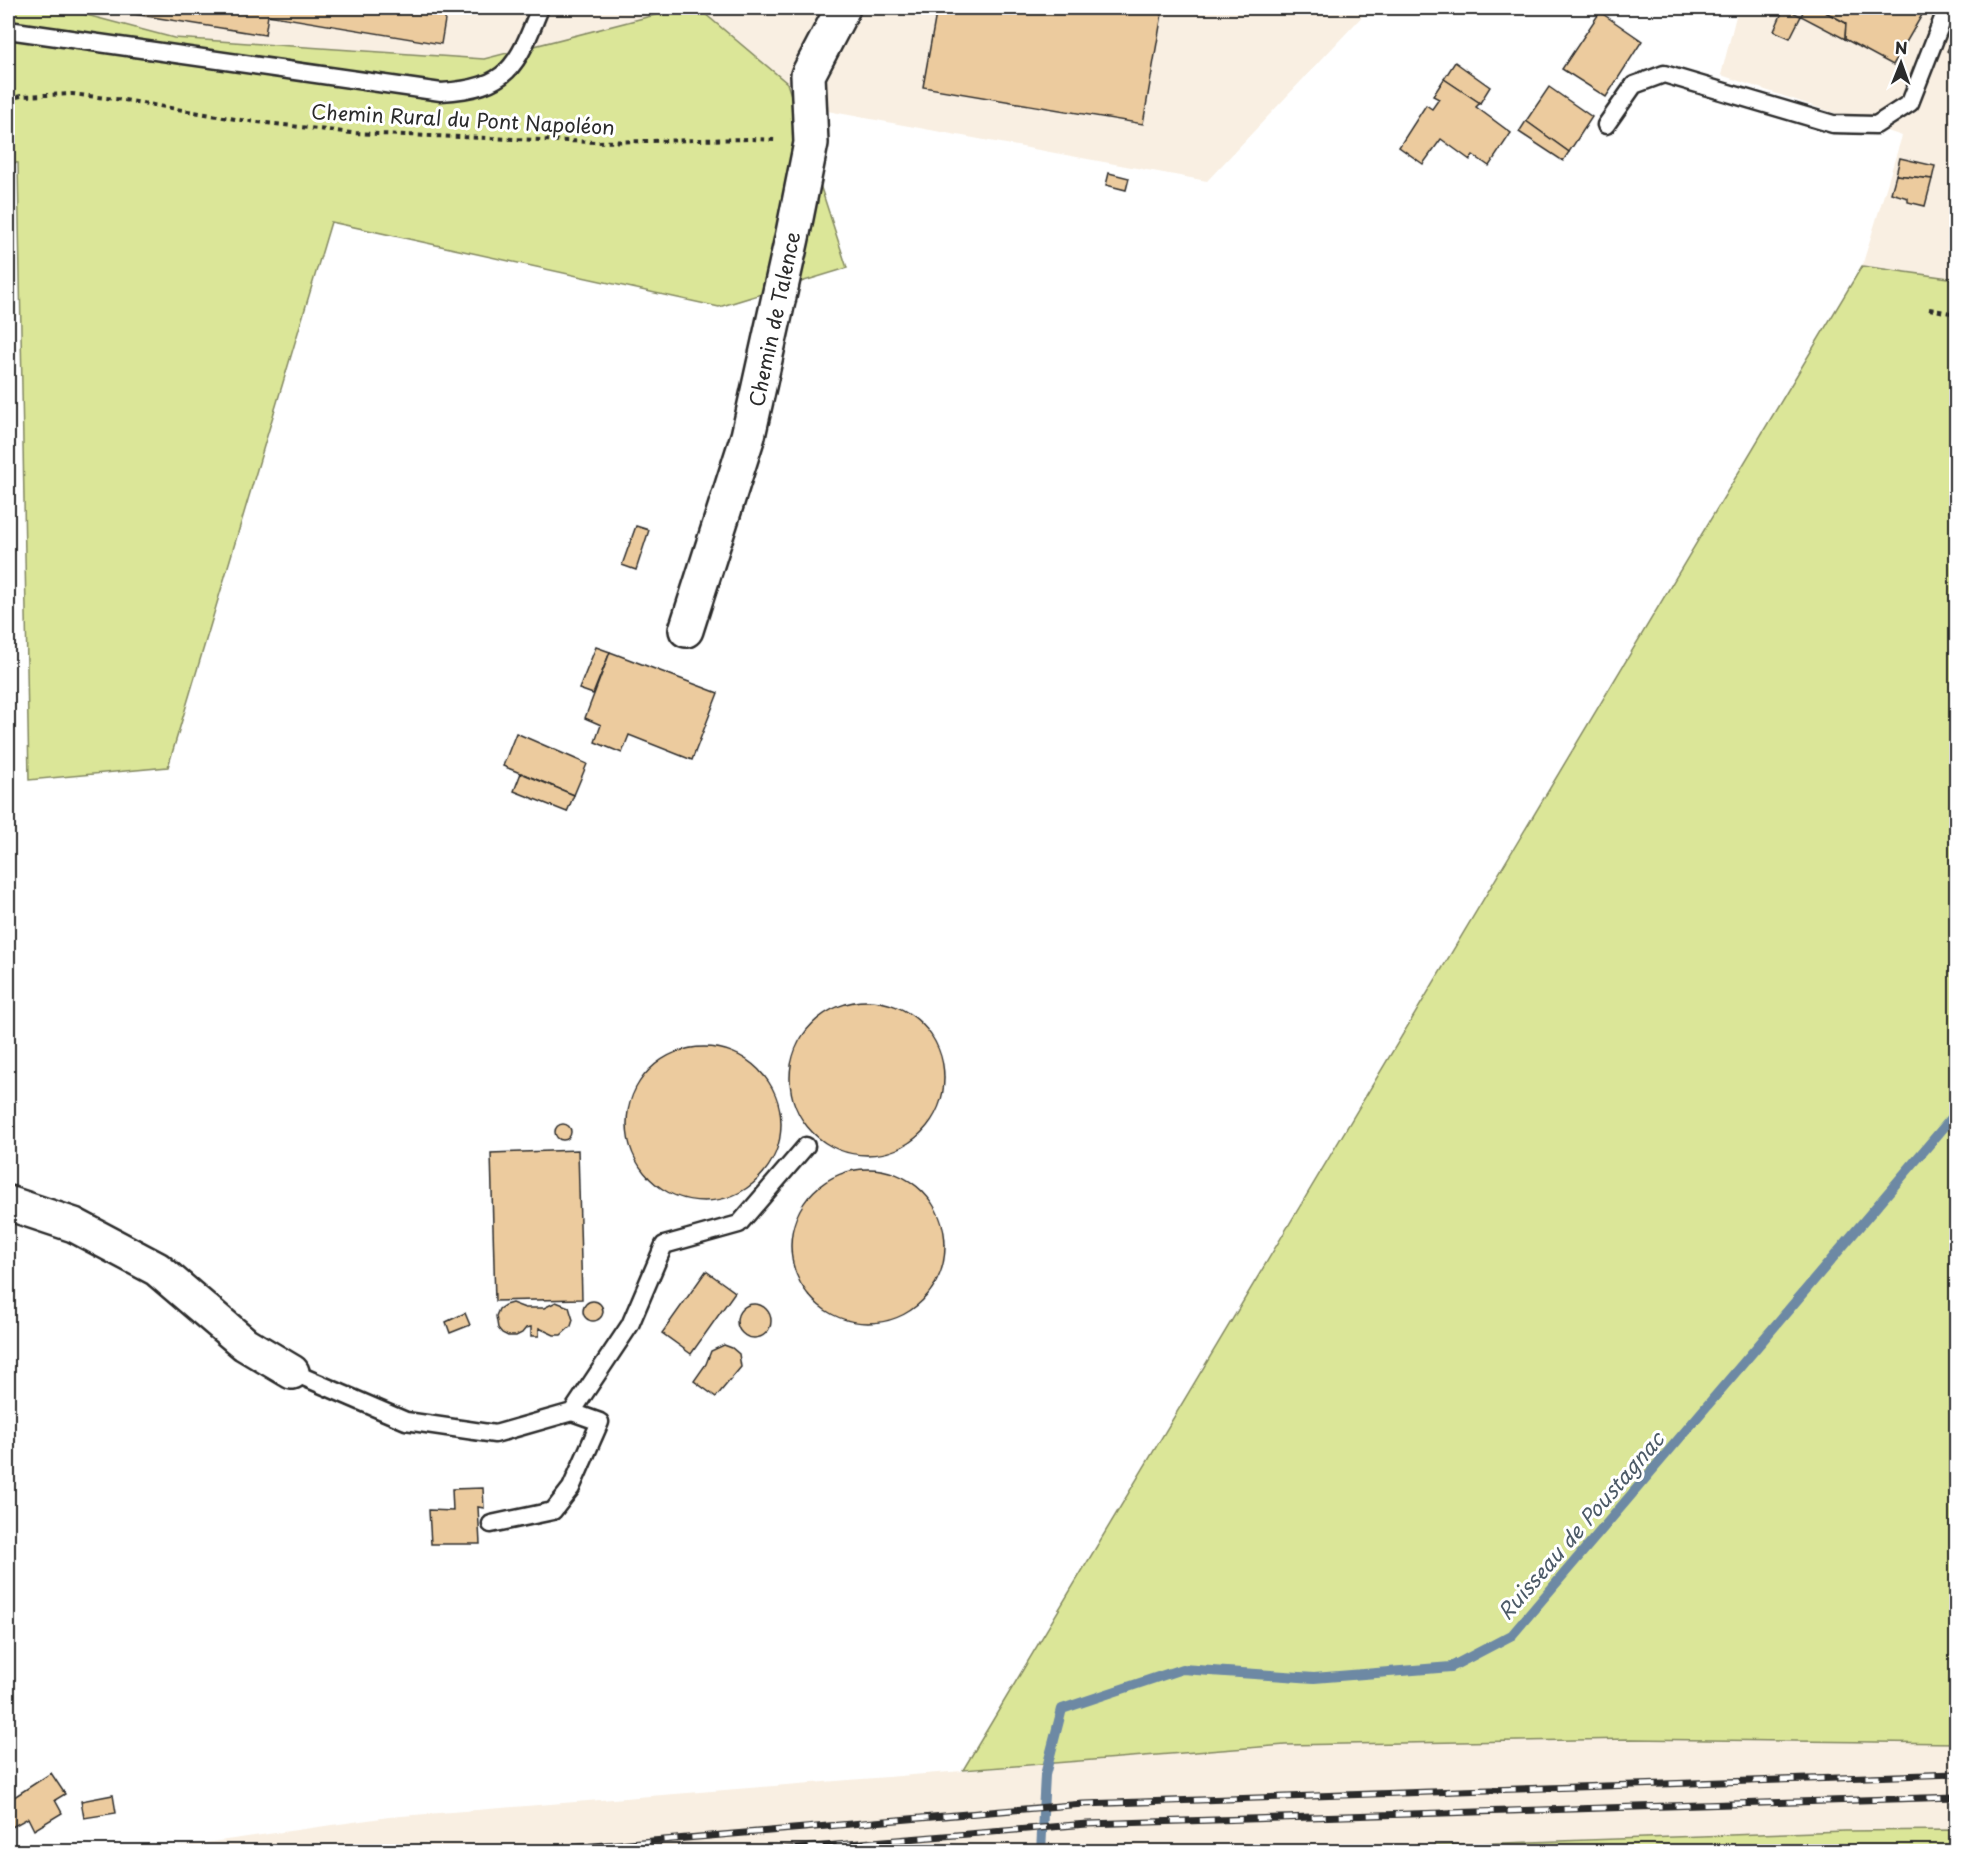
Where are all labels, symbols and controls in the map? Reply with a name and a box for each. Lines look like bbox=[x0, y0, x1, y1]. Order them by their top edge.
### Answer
north arrow bbox=[1871, 33, 1931, 93]
text: N bbox=[1895, 35, 1908, 59]
street label: Chemin Rural du Pont Napoléon bbox=[310, 96, 616, 142]
street label: Chemin de Talence bbox=[741, 229, 807, 409]
water label: Ruisseau de Poustagnac bbox=[1489, 1422, 1672, 1626]

